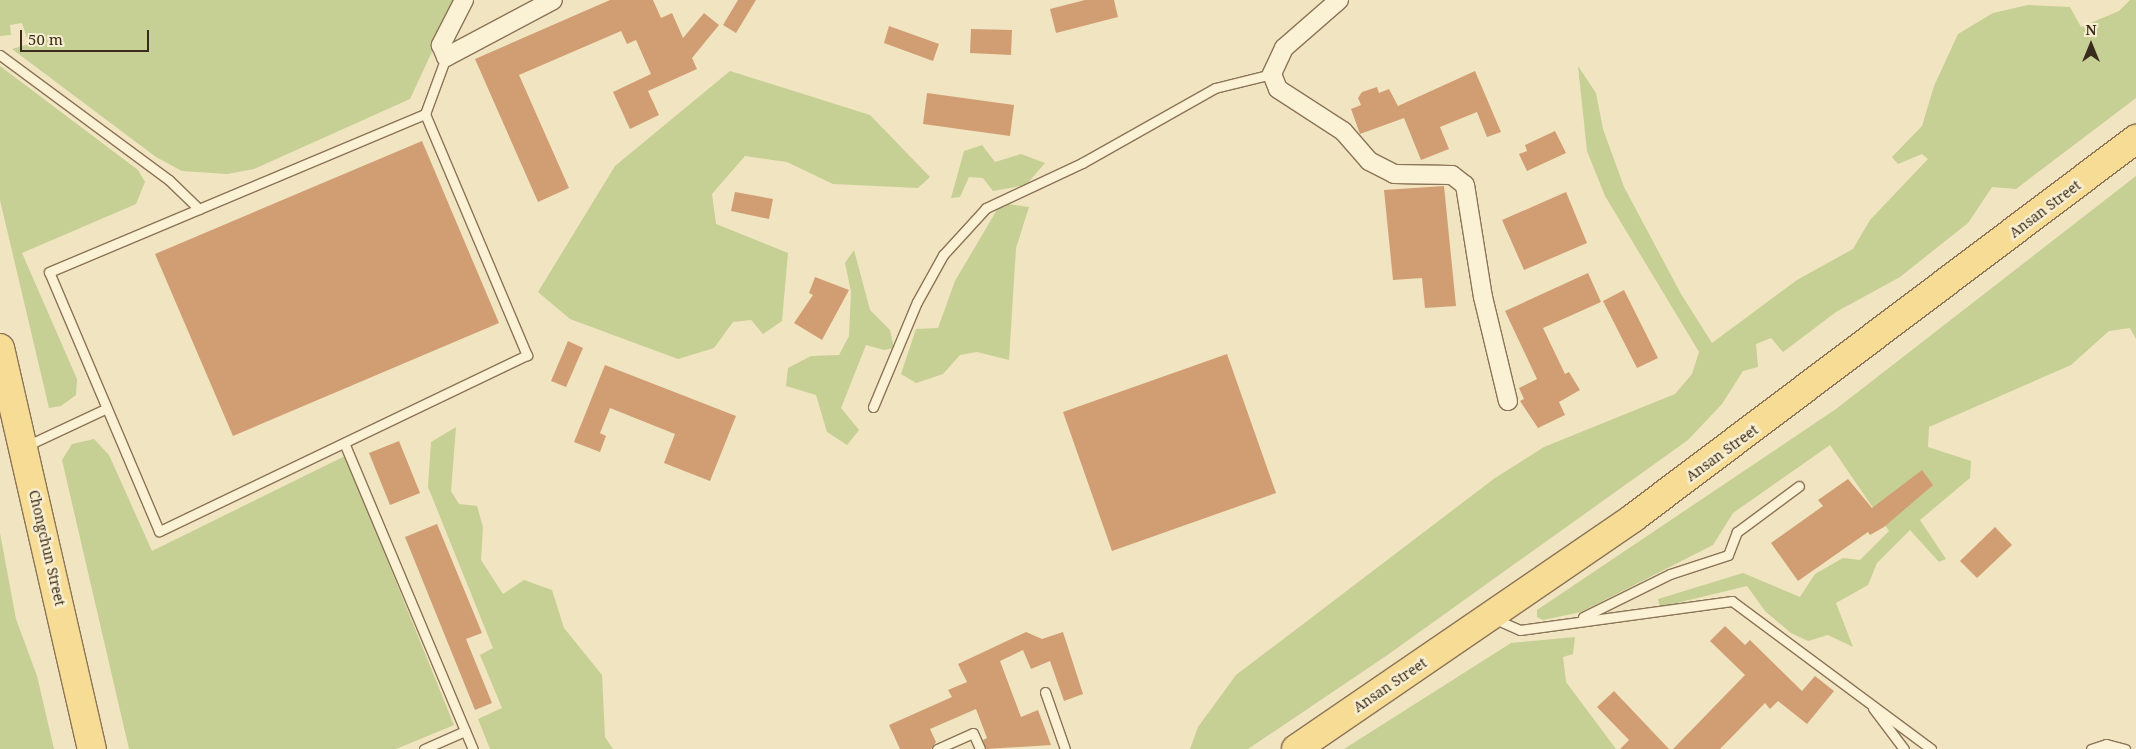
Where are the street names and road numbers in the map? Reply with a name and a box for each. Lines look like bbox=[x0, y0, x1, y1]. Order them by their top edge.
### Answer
street label: Ansan Street bbox=[2006, 177, 2084, 241]
street label: Ansan Street bbox=[1683, 421, 1761, 485]
street label: Chongchun Street bbox=[25, 488, 69, 608]
street label: Ansan Street bbox=[1350, 654, 1430, 716]

